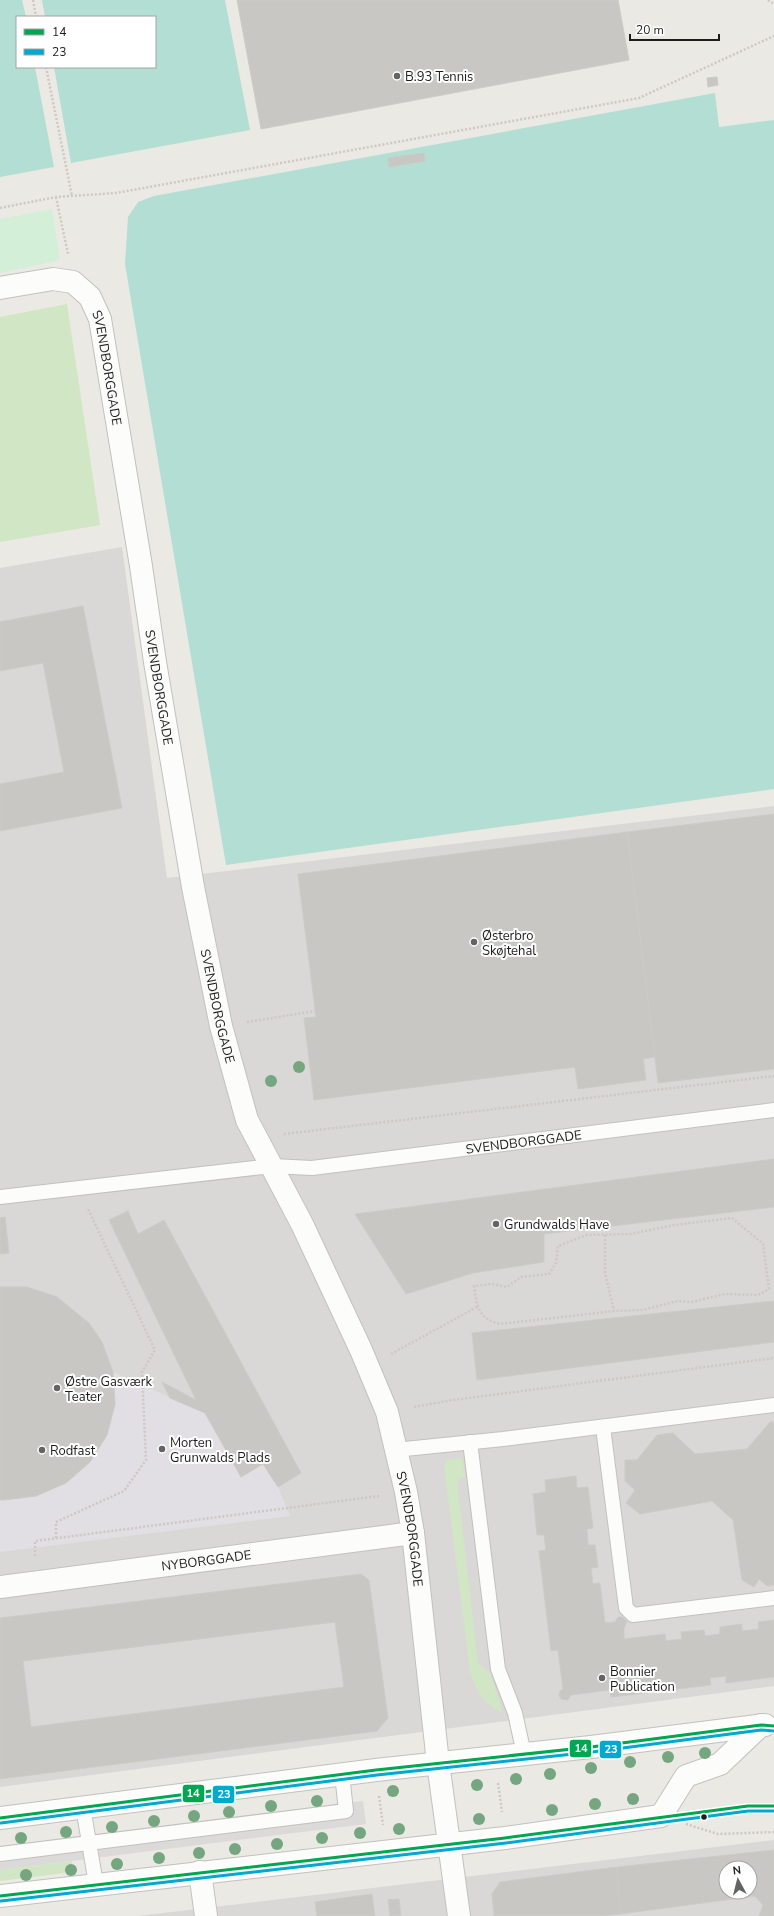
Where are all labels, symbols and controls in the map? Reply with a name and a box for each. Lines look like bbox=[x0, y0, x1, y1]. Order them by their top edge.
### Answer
legend bbox=[16, 16, 156, 68]
scale bar bbox=[630, 16, 719, 42]
text: 20 m bbox=[636, 22, 664, 38]
text: 14 bbox=[52, 24, 66, 40]
text: 23 bbox=[52, 44, 66, 60]
place label: B.93 Tennis bbox=[405, 68, 473, 86]
marker: B.93 Tennis bbox=[392, 71, 402, 81]
street label: SVENDBORGGADE bbox=[87, 307, 126, 427]
street label: SVENDBORGGADE bbox=[140, 629, 177, 747]
place label: Østerbro Skøjtehal bbox=[482, 927, 536, 960]
marker: Østerbro Skøjtehal bbox=[469, 937, 479, 947]
street label: SVENDBORGGADE bbox=[196, 947, 239, 1065]
street label: SVENDBORGGADE bbox=[465, 1126, 583, 1159]
place label: Grundwalds Have bbox=[504, 1216, 609, 1234]
marker: Grundwalds Have bbox=[491, 1219, 501, 1229]
place label: Østre Gasværk Teater bbox=[65, 1373, 152, 1406]
marker: Østre Gasværk Teater bbox=[52, 1383, 62, 1393]
place label: Morten Grunwalds Plads bbox=[170, 1434, 270, 1467]
place label: Rodfast bbox=[50, 1442, 96, 1460]
marker: Morten Grunwalds Plads bbox=[157, 1444, 167, 1454]
marker: Rodfast bbox=[37, 1445, 47, 1455]
street label: SVENDBORGGADE bbox=[391, 1469, 427, 1588]
street label: NYBORGGADE bbox=[160, 1546, 252, 1576]
place label: Bonnier Publication bbox=[610, 1663, 675, 1696]
marker: Bonnier Publication bbox=[597, 1673, 607, 1683]
line badge: 14 bbox=[569, 1739, 592, 1758]
line badge: 23 bbox=[599, 1740, 622, 1759]
text: 14 bbox=[574, 1741, 588, 1756]
text: 23 bbox=[604, 1742, 618, 1757]
line badge: 14 bbox=[182, 1784, 205, 1803]
line badge: 23 bbox=[212, 1785, 235, 1804]
text: 14 bbox=[186, 1786, 200, 1801]
text: 23 bbox=[217, 1787, 231, 1802]
unlabelled marker bbox=[699, 1812, 709, 1822]
north arrow bbox=[718, 1860, 758, 1900]
text: N bbox=[732, 1863, 742, 1879]

